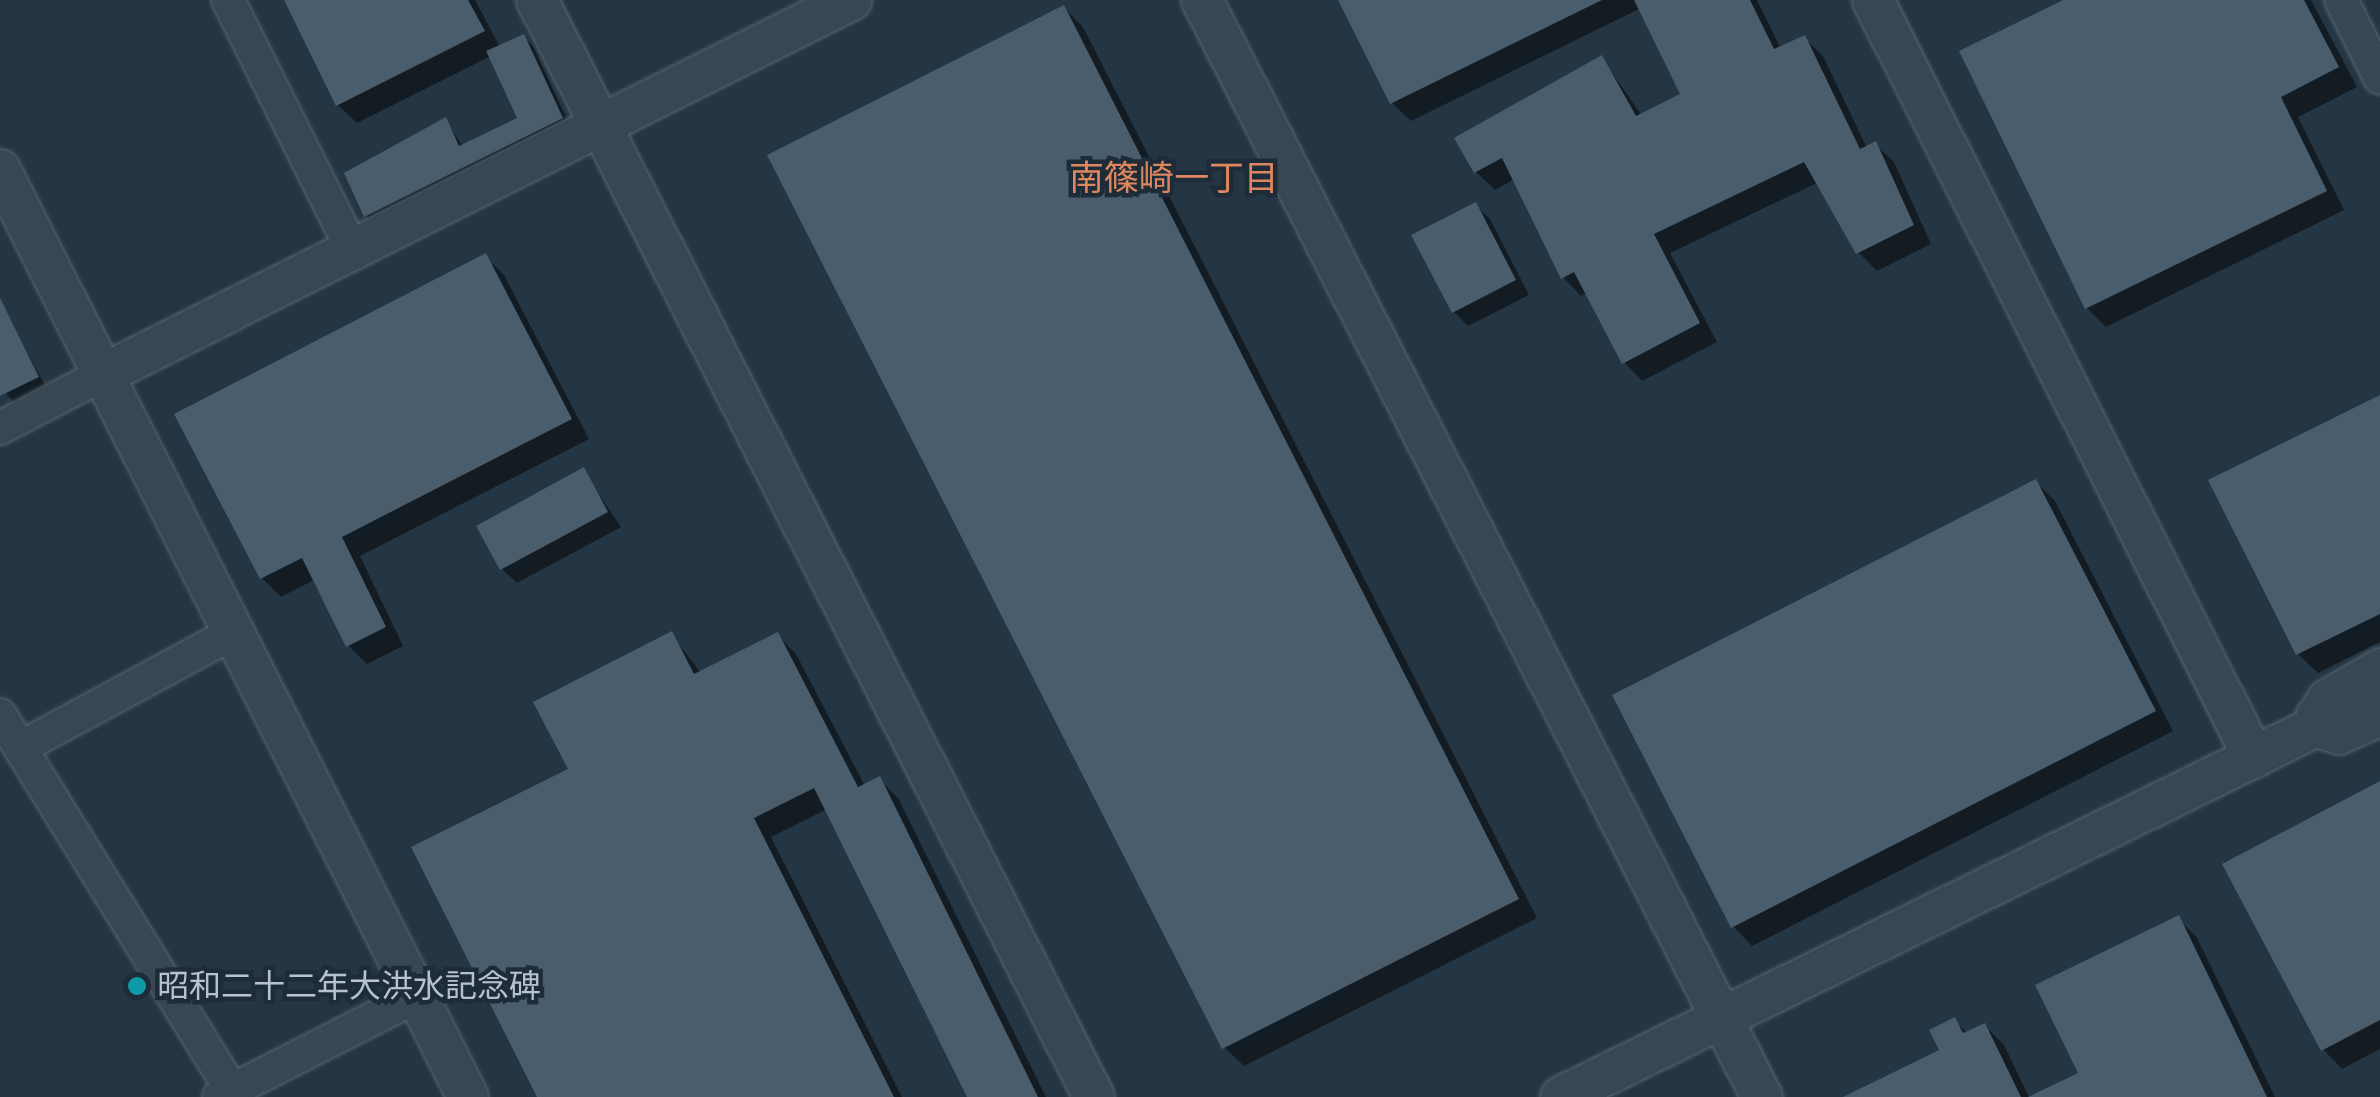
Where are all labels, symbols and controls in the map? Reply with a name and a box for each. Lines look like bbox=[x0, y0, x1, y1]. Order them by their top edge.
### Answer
district label: 南篠崎一丁目 bbox=[1069, 157, 1279, 199]
place label: 昭和二十二年大洪水記念碑 bbox=[157, 967, 541, 1005]
marker: 昭和二十二年大洪水記念碑 bbox=[126, 975, 148, 997]

